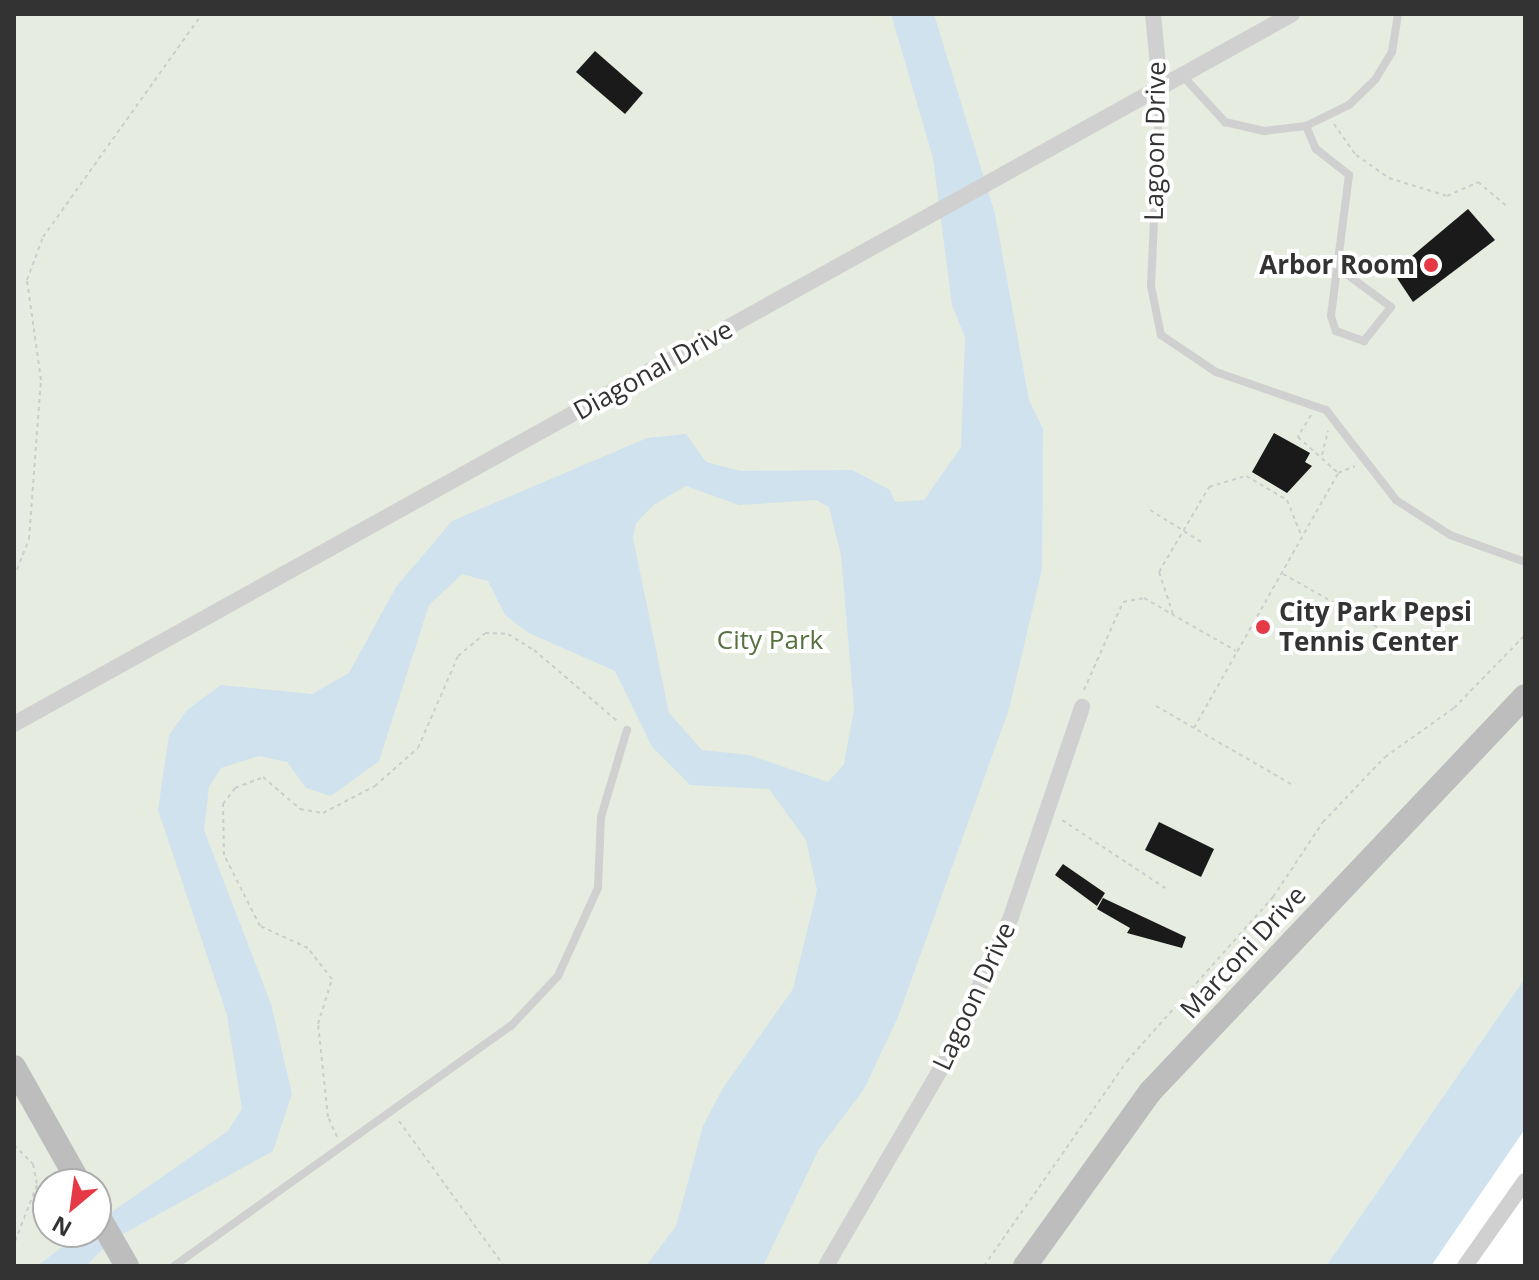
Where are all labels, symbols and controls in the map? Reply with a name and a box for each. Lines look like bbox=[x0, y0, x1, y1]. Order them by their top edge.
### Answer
street label: Lagoon Drive bbox=[1138, 61, 1172, 221]
place label: Arbor Room bbox=[1259, 249, 1415, 281]
marker: Arbor Room bbox=[1422, 256, 1440, 274]
street label: Diagonal Drive bbox=[568, 313, 738, 427]
place label: City Park Pepsi Tennis Center bbox=[1279, 596, 1472, 658]
marker: City Park Pepsi Tennis Center bbox=[1254, 618, 1272, 636]
park label: City Park bbox=[717, 624, 823, 656]
street label: Marconi Drive bbox=[1174, 879, 1312, 1025]
street label: Lagoon Drive bbox=[926, 917, 1022, 1075]
north arrow bbox=[32, 1168, 112, 1248]
text: N bbox=[46, 1210, 76, 1245]

